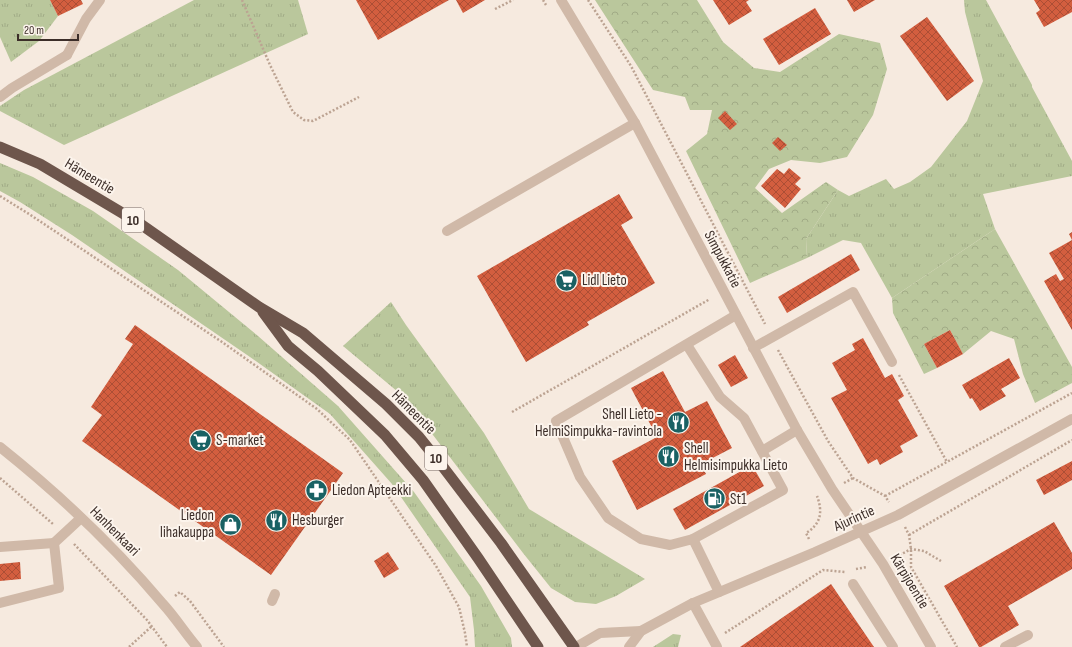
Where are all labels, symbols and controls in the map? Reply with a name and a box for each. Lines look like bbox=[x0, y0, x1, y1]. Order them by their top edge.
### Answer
scale bar bbox=[18, 16, 78, 42]
text: 20 m bbox=[24, 23, 44, 38]
street label: Hämeentie bbox=[61, 154, 118, 199]
road number: 10 bbox=[122, 208, 144, 232]
street label: Simpukkatie bbox=[700, 227, 745, 291]
supermarket icon: Lidl Lieto bbox=[553, 267, 579, 293]
place label: Lidl Lieto bbox=[582, 271, 627, 290]
street label: Hämeentie bbox=[387, 386, 440, 439]
place label: Shell Lieto - HelmiSimpukka-ravintola bbox=[535, 405, 662, 441]
restaurant icon: Shell Lieto - HelmiSimpukka-ravintola bbox=[665, 410, 691, 436]
supermarket icon: S-market bbox=[187, 427, 213, 453]
place label: S-market bbox=[216, 431, 264, 450]
place label: Shell Helmisimpukka Lieto bbox=[684, 439, 788, 475]
restaurant icon: Shell Helmisimpukka Lieto bbox=[655, 444, 681, 470]
road number: 10 bbox=[425, 446, 447, 470]
pharmacy icon: Liedon Apteekki bbox=[303, 477, 329, 503]
place label: Liedon Apteekki bbox=[332, 481, 412, 500]
fuel station icon: St1 bbox=[702, 486, 728, 512]
place label: St1 bbox=[730, 490, 747, 509]
street label: Ajurintie bbox=[830, 501, 878, 536]
street label: Hanhenkaari bbox=[86, 502, 144, 561]
place label: Liedon lihakauppa bbox=[160, 506, 214, 542]
restaurant icon: Hesburger bbox=[263, 507, 289, 533]
shop icon: Liedon lihakauppa bbox=[217, 511, 243, 537]
place label: Hesburger bbox=[292, 511, 344, 530]
street label: Kärpijoentie bbox=[886, 550, 933, 612]

